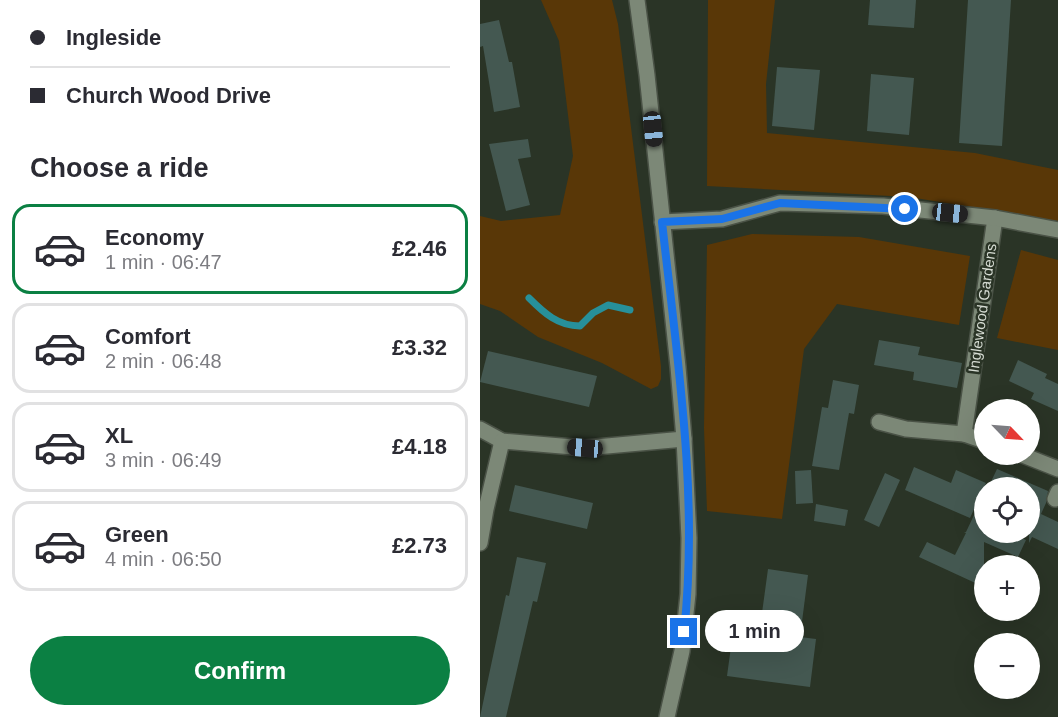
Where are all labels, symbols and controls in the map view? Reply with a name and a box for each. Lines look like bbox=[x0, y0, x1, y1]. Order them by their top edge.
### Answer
text: Ingleside bbox=[66, 25, 161, 50]
text: Church Wood Drive bbox=[66, 83, 271, 108]
car bbox=[642, 110, 664, 148]
text: Choose a ride bbox=[30, 153, 209, 183]
route start bbox=[891, 195, 918, 222]
car bbox=[931, 202, 969, 224]
icon: car bbox=[33, 222, 87, 276]
text: Economy bbox=[105, 225, 204, 250]
text: £2.46 bbox=[392, 236, 447, 261]
street label: Inglewood Gardens bbox=[965, 242, 999, 374]
text: 1 min · 06:47 bbox=[105, 251, 222, 273]
icon: car bbox=[33, 321, 87, 375]
text: Comfort bbox=[105, 324, 191, 349]
text: £3.32 bbox=[392, 335, 447, 360]
text: 2 min · 06:48 bbox=[105, 350, 222, 372]
north arrow bbox=[974, 399, 1040, 465]
map controls bbox=[974, 399, 1040, 699]
icon: car bbox=[33, 420, 87, 474]
text: XL bbox=[105, 423, 133, 448]
text: £4.18 bbox=[392, 434, 447, 459]
car bbox=[566, 437, 604, 459]
text: 3 min · 06:49 bbox=[105, 449, 222, 471]
button: locate bbox=[974, 477, 1040, 543]
icon: car bbox=[33, 519, 87, 573]
text: Green bbox=[105, 522, 169, 547]
text: £2.73 bbox=[392, 533, 447, 558]
text: 4 min · 06:50 bbox=[105, 548, 222, 570]
button: + bbox=[974, 555, 1040, 621]
callout: 1 min bbox=[705, 611, 804, 653]
route end bbox=[670, 618, 697, 645]
text: 1 min bbox=[728, 620, 781, 642]
button: − bbox=[974, 633, 1040, 699]
button: Confirm bbox=[30, 636, 450, 705]

